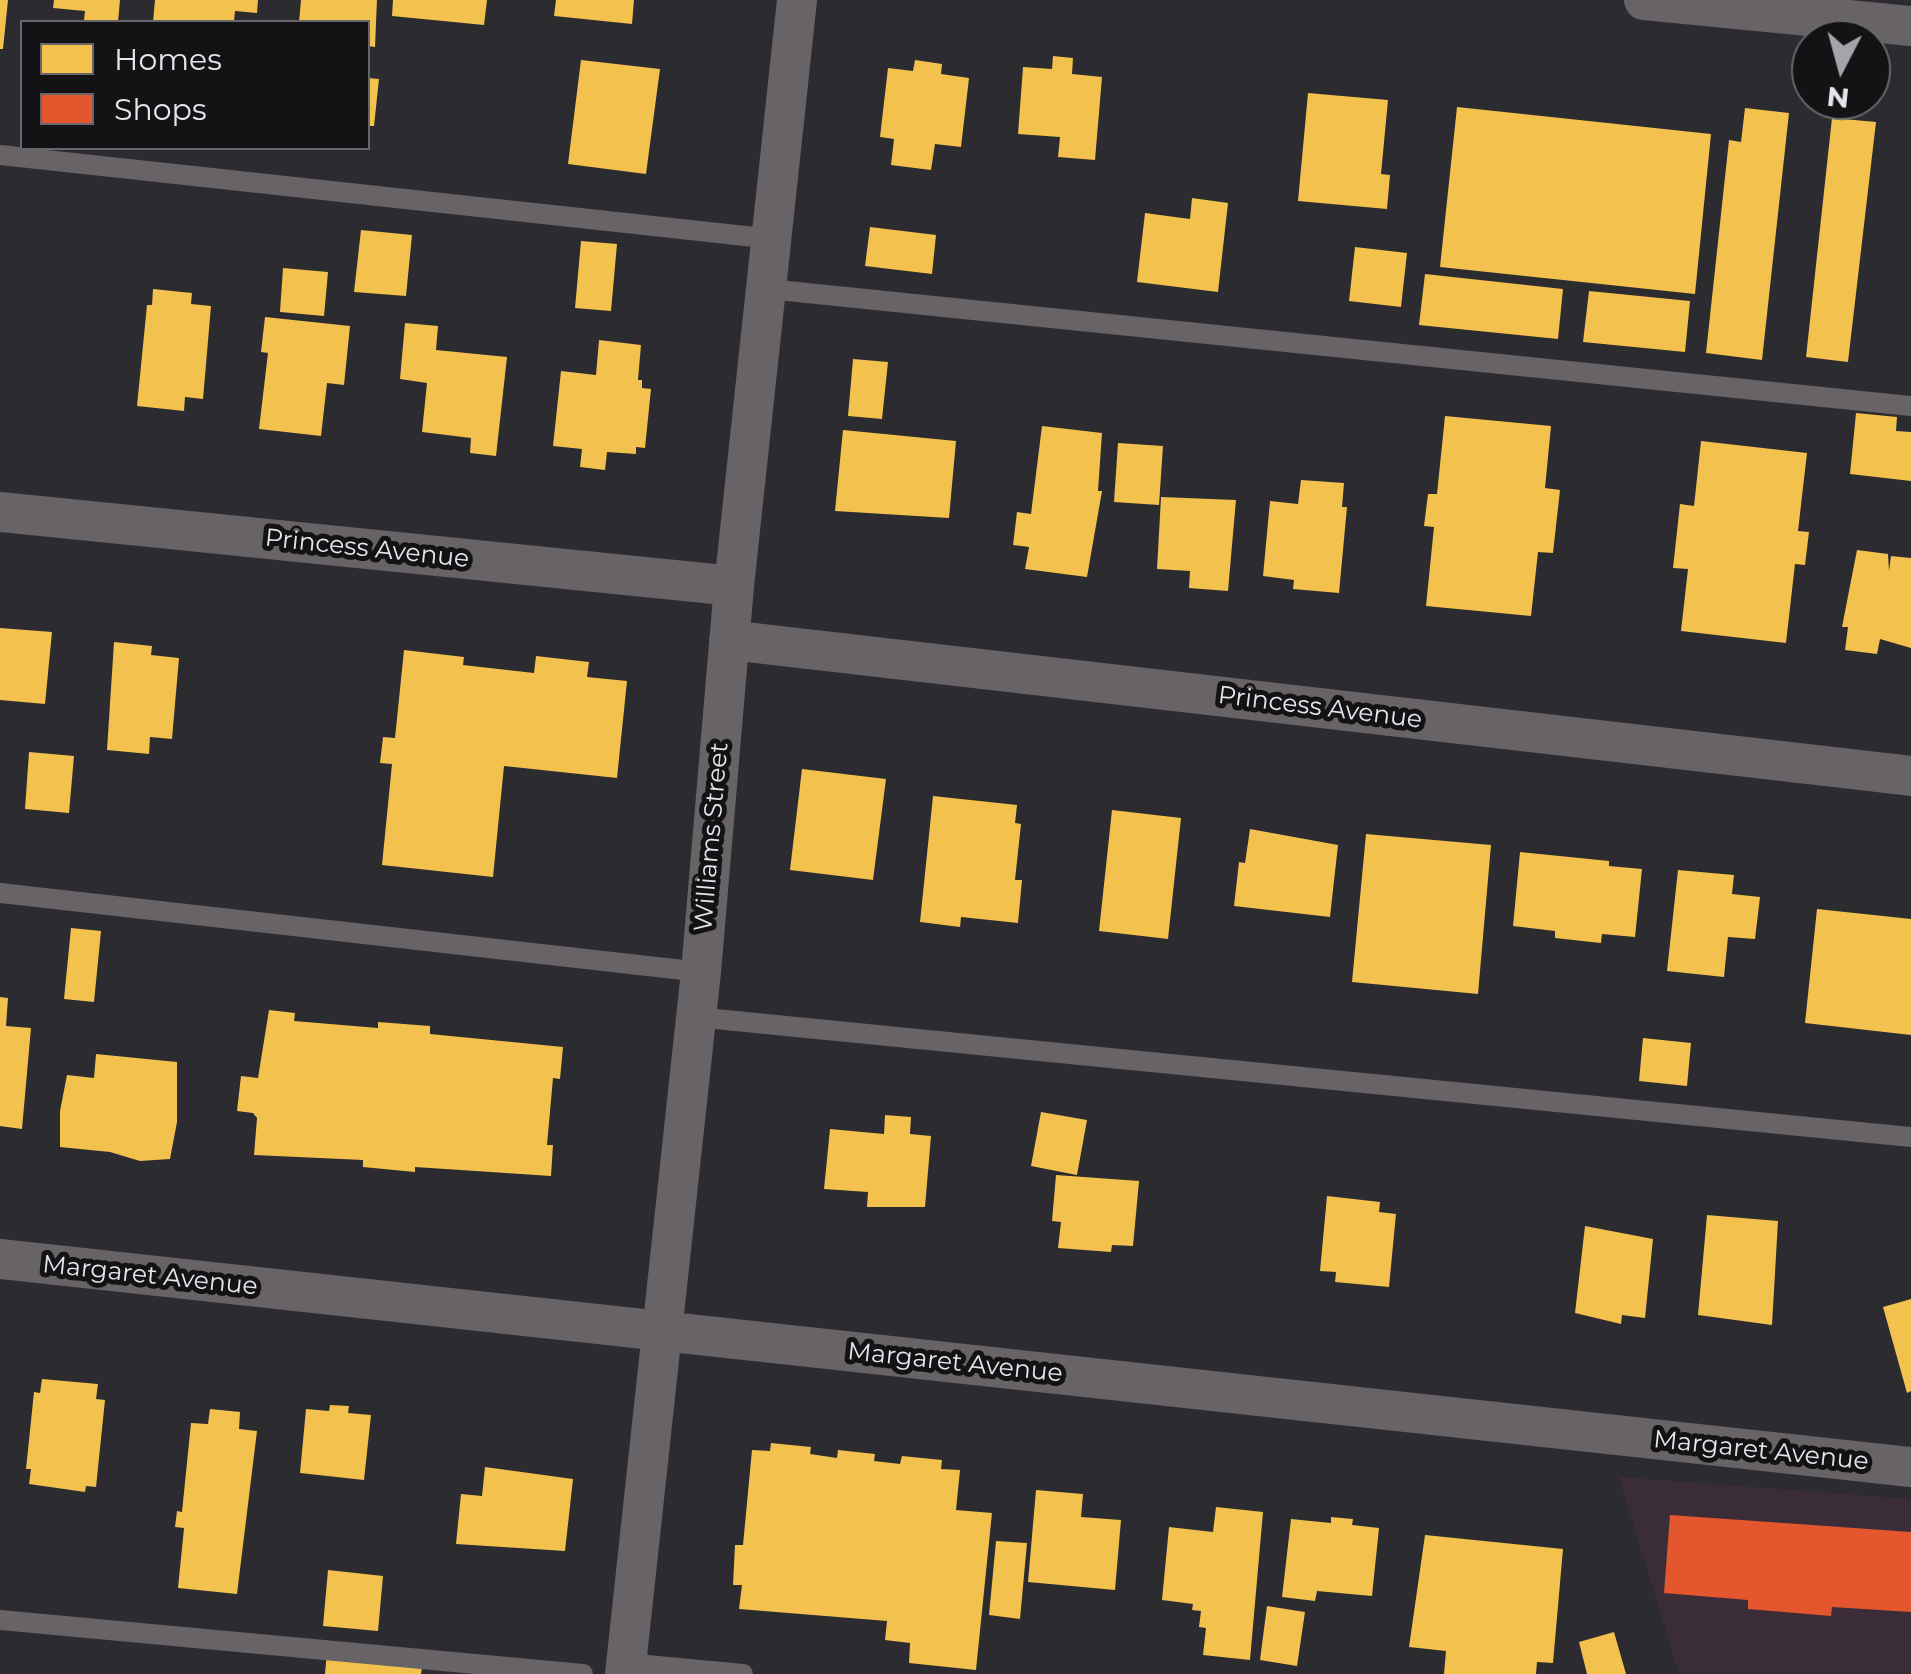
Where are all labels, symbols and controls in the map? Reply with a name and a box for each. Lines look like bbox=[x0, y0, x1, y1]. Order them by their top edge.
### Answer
legend bbox=[20, 20, 370, 150]
north arrow bbox=[1791, 20, 1891, 120]
text: Homes bbox=[114, 41, 222, 78]
text: N bbox=[1825, 80, 1851, 116]
text: Shops bbox=[114, 91, 207, 128]
street label: Princess Avenue bbox=[263, 523, 471, 575]
street label: Princess Avenue bbox=[1216, 681, 1424, 735]
street label: Williams Street bbox=[689, 741, 735, 933]
street label: Margaret Avenue bbox=[41, 1250, 259, 1302]
street label: Margaret Avenue bbox=[846, 1337, 1064, 1389]
street label: Margaret Avenue bbox=[1652, 1425, 1870, 1477]

